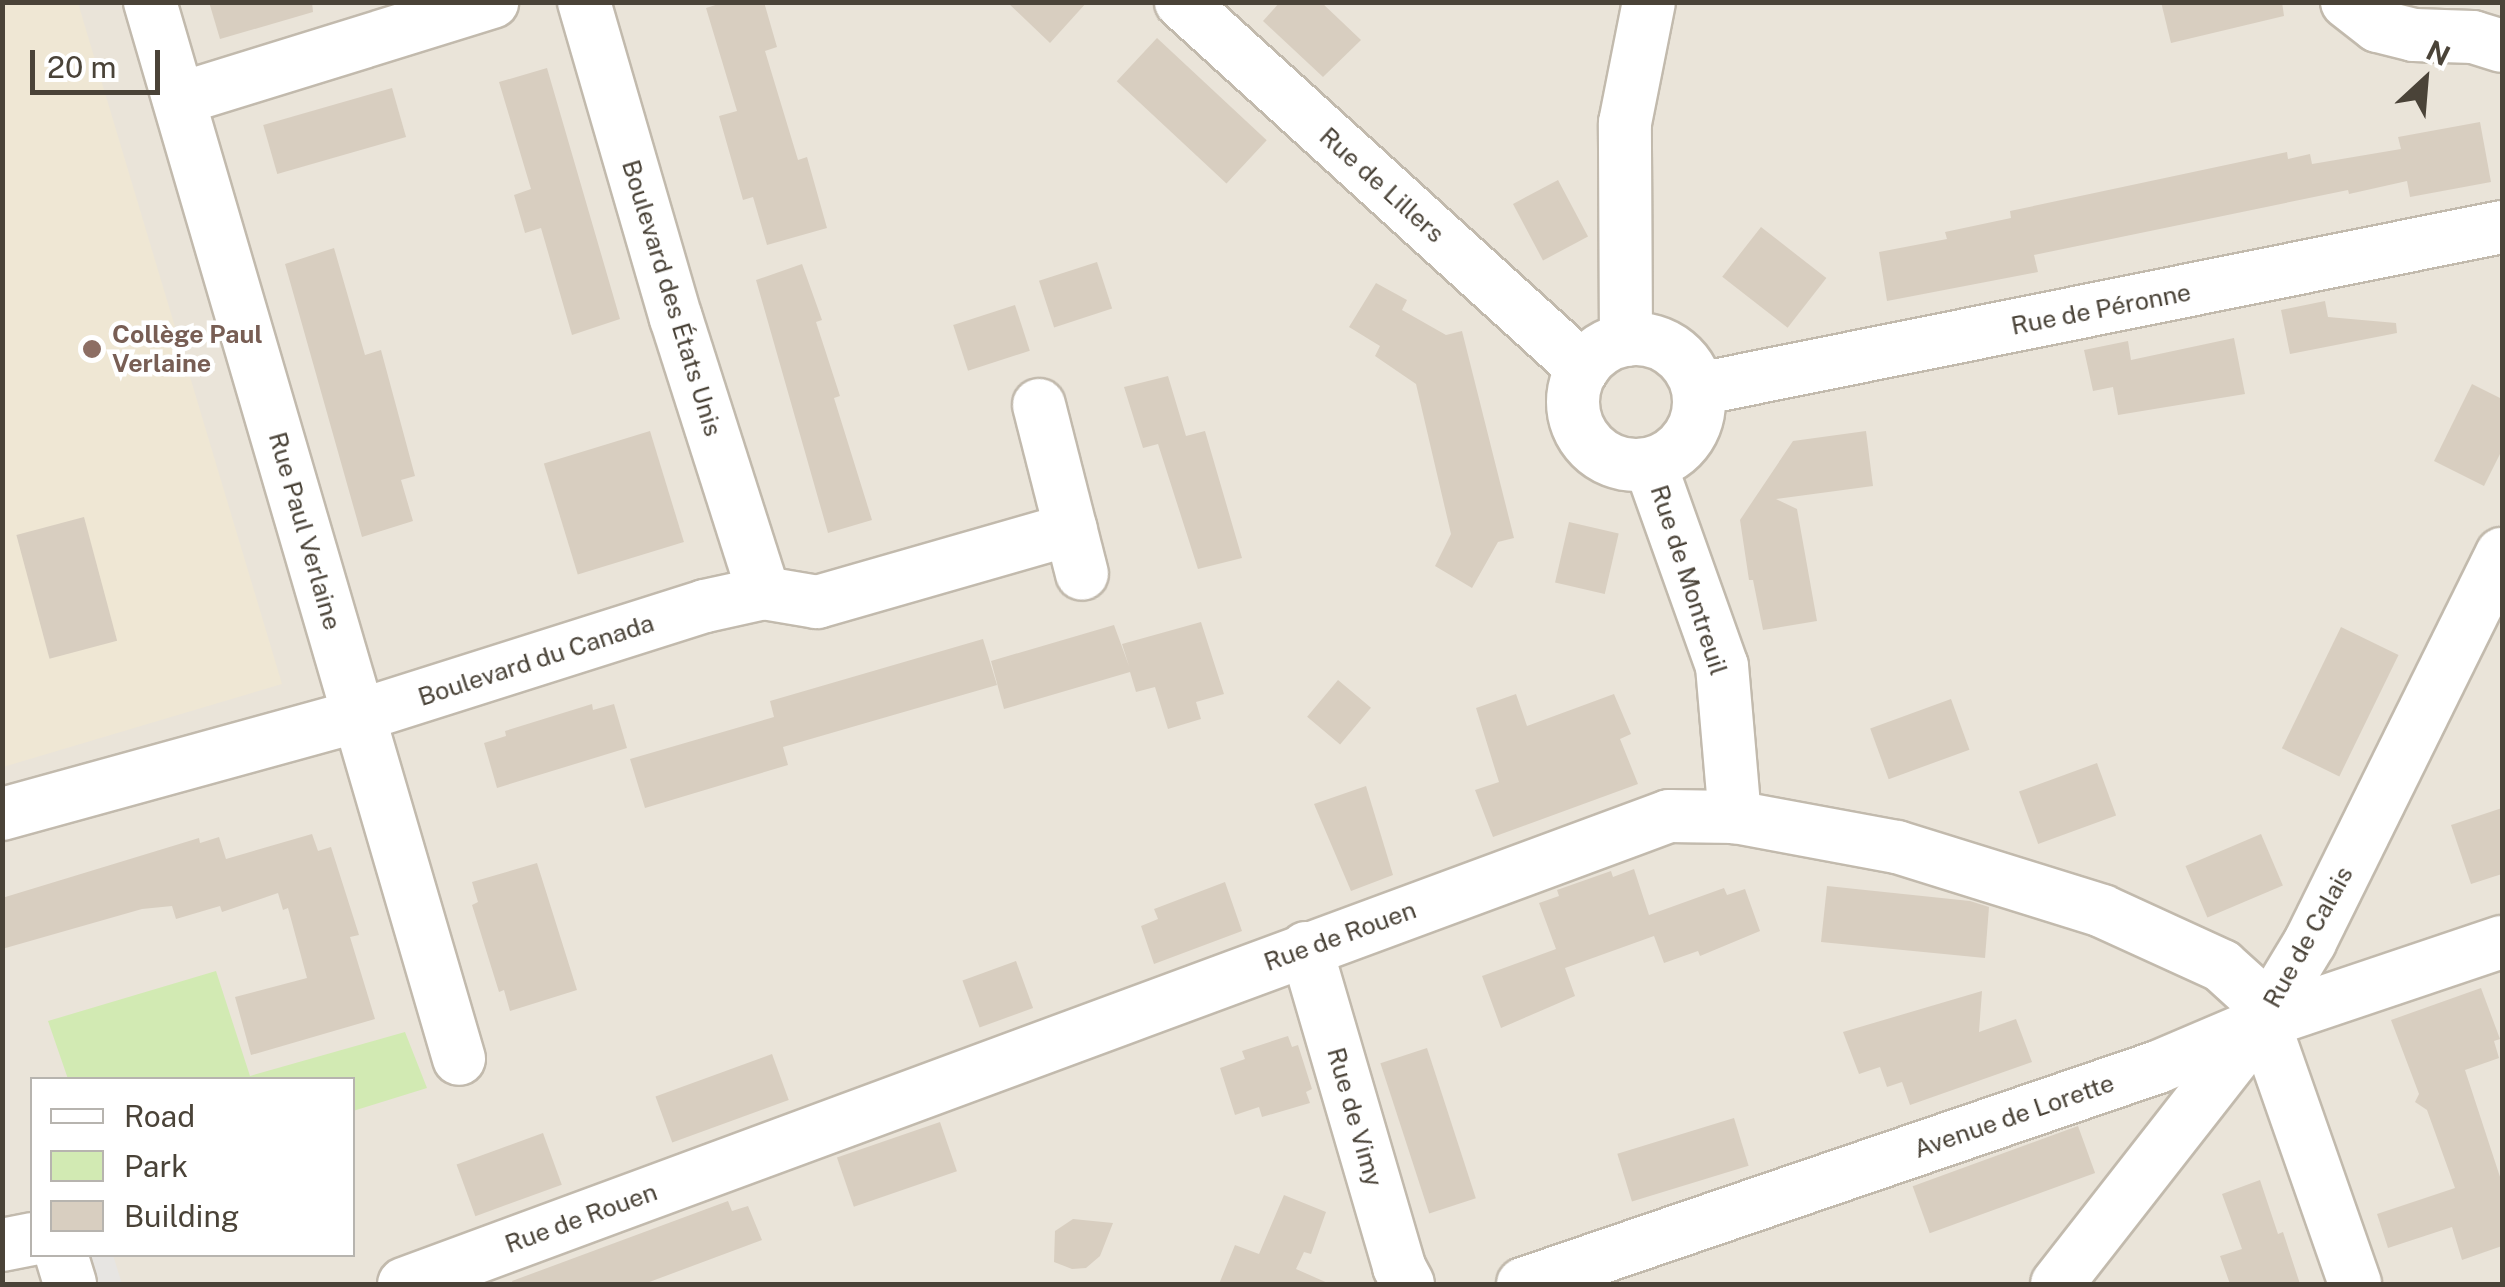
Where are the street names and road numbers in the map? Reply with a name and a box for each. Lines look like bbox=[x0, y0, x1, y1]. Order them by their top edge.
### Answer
street label: Rue de Lillers bbox=[1313, 121, 1451, 249]
street label: Boulevard des États Unis bbox=[616, 156, 728, 440]
street label: Rue de Péronne bbox=[2008, 277, 2194, 341]
street label: Rue Paul Verlaine bbox=[262, 428, 348, 634]
street label: Rue de Montreuil bbox=[1644, 481, 1734, 679]
street label: Boulevard du Canada bbox=[414, 608, 658, 712]
street label: Rue de Calais bbox=[2257, 861, 2359, 1013]
street label: Rue de Rouen bbox=[1260, 894, 1420, 978]
street label: Rue de Vimy bbox=[1321, 1043, 1389, 1191]
street label: Avenue de Lorette bbox=[1910, 1068, 2118, 1164]
street label: Rue de Rouen bbox=[501, 1176, 661, 1260]

